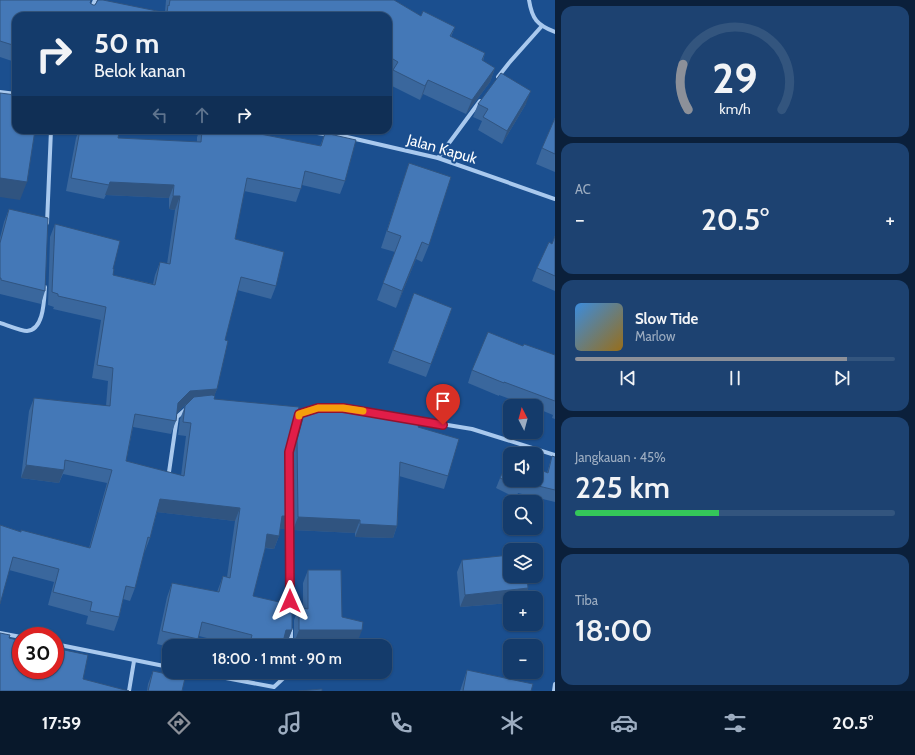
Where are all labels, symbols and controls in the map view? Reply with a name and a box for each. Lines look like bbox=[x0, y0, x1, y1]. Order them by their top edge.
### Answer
text: 50 m bbox=[94, 26, 159, 60]
icon: right bbox=[28, 28, 80, 80]
text: 29 bbox=[712, 52, 758, 102]
text: Belok kanan bbox=[94, 60, 186, 82]
text: km/h bbox=[719, 99, 751, 117]
icon: left bbox=[149, 104, 171, 126]
icon: ahead bbox=[191, 104, 213, 126]
icon: right bbox=[233, 104, 255, 126]
street label: Jalan Kapuk bbox=[404, 130, 479, 168]
text: AC bbox=[575, 181, 591, 197]
text: 20.5° bbox=[701, 201, 769, 238]
text: − bbox=[575, 206, 585, 233]
text: + bbox=[885, 206, 895, 233]
text: Slow Tide bbox=[635, 310, 698, 328]
text: Marlow bbox=[635, 328, 675, 344]
icon: previous bbox=[617, 367, 639, 389]
icon: pause bbox=[724, 367, 746, 389]
icon: next bbox=[831, 367, 853, 389]
pin bbox=[426, 384, 460, 425]
icon: arrive bbox=[432, 390, 454, 412]
north arrow bbox=[503, 399, 543, 439]
map controls bbox=[503, 399, 543, 679]
button: sound bbox=[503, 447, 543, 487]
text: Jangkauan · 45% bbox=[575, 449, 666, 465]
text: 225 km bbox=[575, 469, 670, 506]
button: search bbox=[503, 495, 543, 535]
button: layers bbox=[503, 543, 543, 583]
position arrow bbox=[269, 580, 311, 622]
button: + bbox=[503, 591, 543, 631]
text: Tiba bbox=[575, 592, 598, 608]
text: 18:00 bbox=[575, 612, 652, 649]
speed limit sign: 30 bbox=[12, 627, 64, 679]
button: − bbox=[503, 639, 543, 679]
text: 18:00 · 1 mnt · 90 m bbox=[212, 650, 342, 668]
icon: directions bbox=[165, 709, 193, 737]
icon: music bbox=[276, 709, 304, 737]
icon: phone bbox=[387, 709, 415, 737]
icon: climate bbox=[498, 709, 526, 737]
icon: car bbox=[610, 709, 638, 737]
icon: filters bbox=[721, 709, 749, 737]
text: 17:59 bbox=[42, 712, 81, 734]
text: 20.5° bbox=[832, 712, 873, 734]

